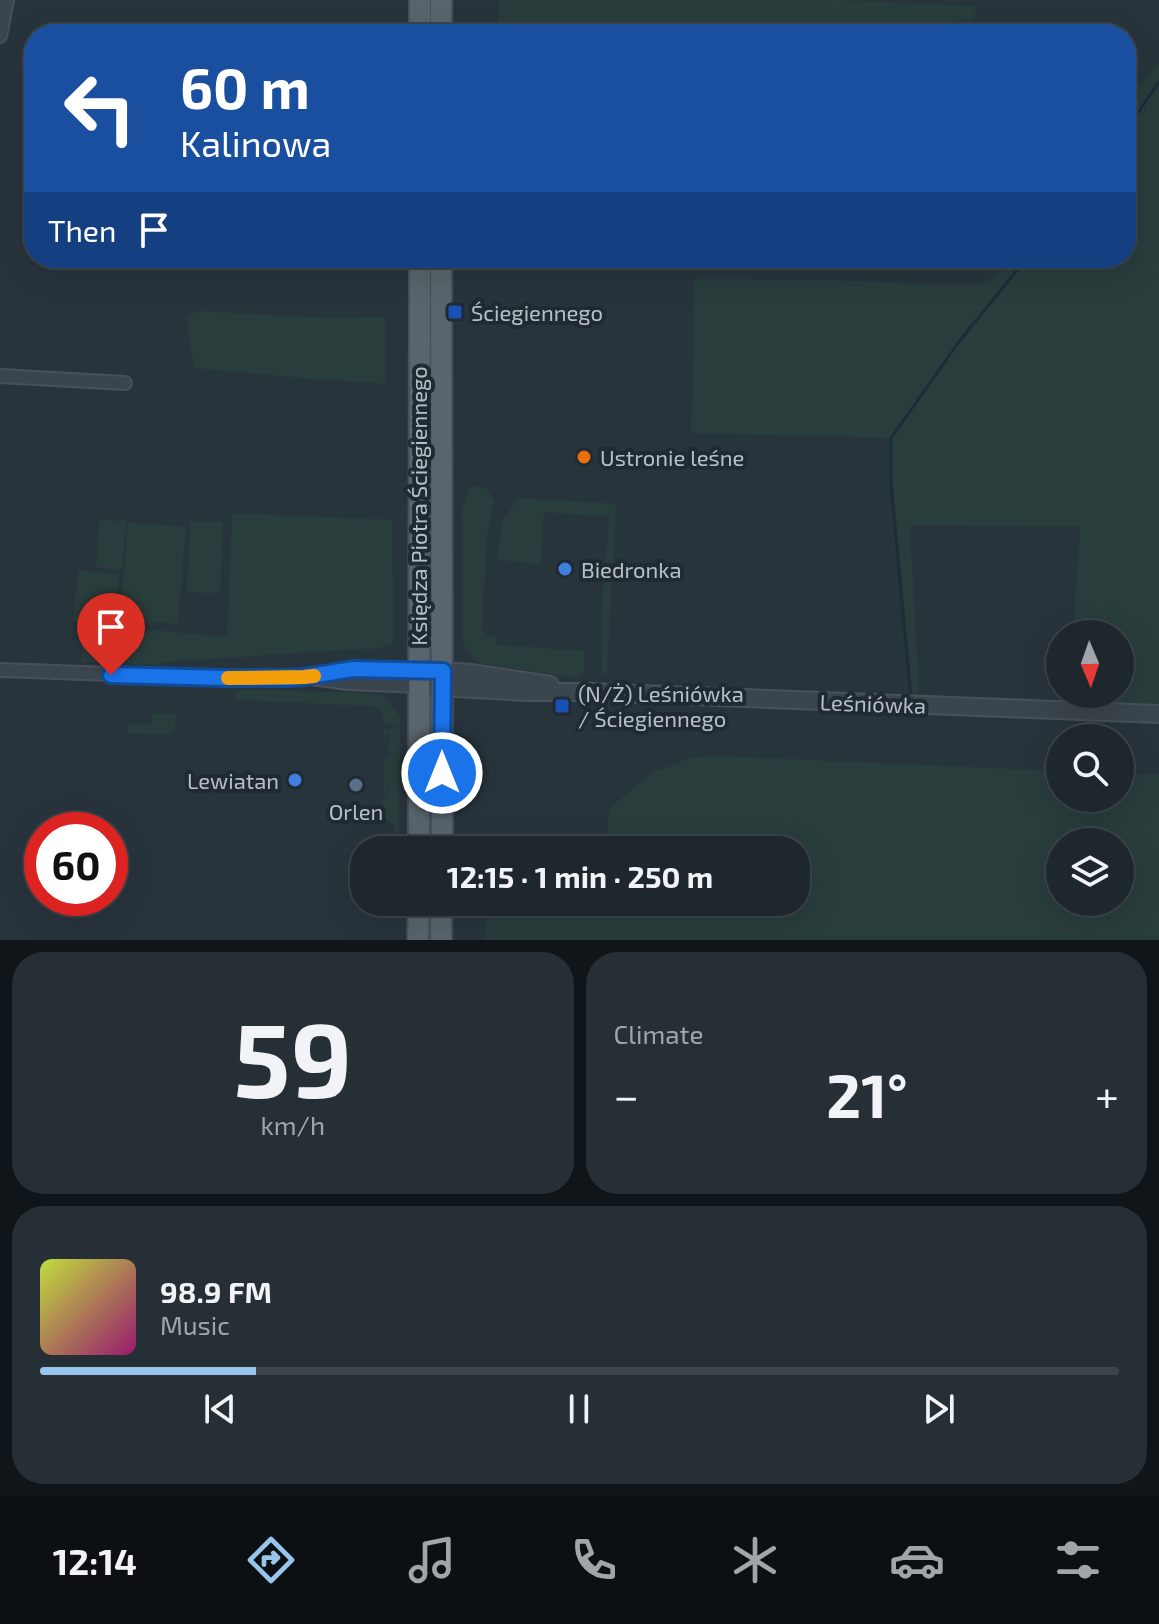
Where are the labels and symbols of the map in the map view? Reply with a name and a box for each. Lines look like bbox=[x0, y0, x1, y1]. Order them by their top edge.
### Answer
place label: Ściegiennego bbox=[471, 299, 603, 325]
marker: Ściegiennego bbox=[446, 303, 464, 321]
street label: Księdza Piotra Ściegiennego bbox=[405, 366, 431, 646]
place label: Ustronie leśne bbox=[600, 444, 744, 470]
marker: Ustronie leśne bbox=[575, 448, 593, 466]
place label: Biedronka bbox=[581, 556, 682, 582]
marker: Biedronka bbox=[556, 560, 574, 578]
pin bbox=[77, 593, 145, 675]
north arrow bbox=[1046, 620, 1134, 708]
place label: (N/Ż) Leśniówka / Ściegiennego bbox=[578, 680, 744, 731]
street label: Leśniówka bbox=[819, 688, 927, 718]
marker: (N/Ż) Leśniówka / Ściegiennego bbox=[553, 697, 571, 715]
position arrow bbox=[400, 731, 484, 815]
place label: Lewiatan bbox=[187, 767, 279, 793]
marker: Lewiatan bbox=[286, 771, 304, 789]
marker: Orlen bbox=[347, 776, 365, 794]
place label: Orlen bbox=[329, 798, 383, 824]
speed limit sign: 60 bbox=[24, 812, 128, 916]

